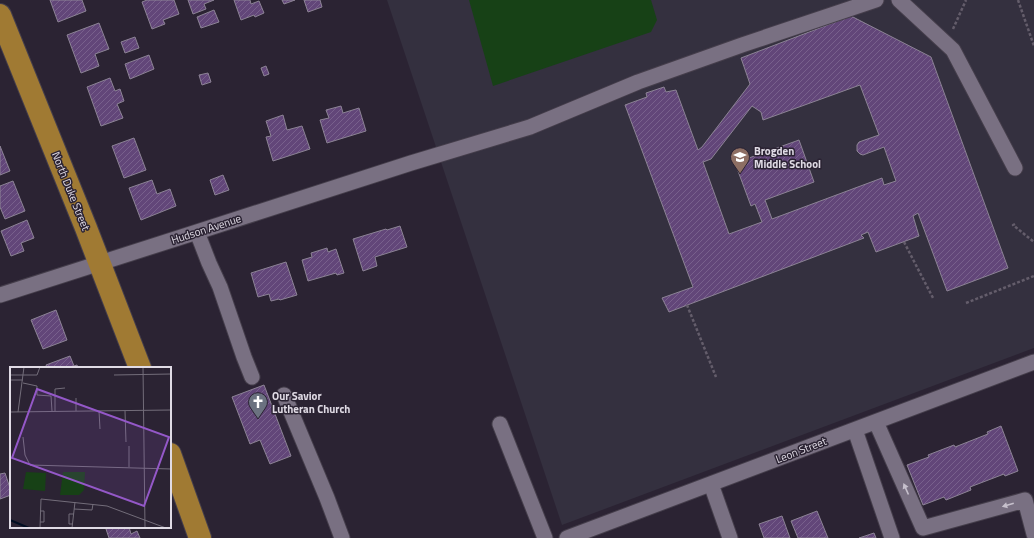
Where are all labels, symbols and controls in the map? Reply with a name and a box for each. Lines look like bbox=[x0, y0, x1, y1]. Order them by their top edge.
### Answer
place label: Brogden Middle School bbox=[754, 143, 821, 172]
school or university icon: Brogden Middle School bbox=[729, 146, 751, 174]
street label: North Duke Street bbox=[48, 149, 94, 233]
street label: Hudson Avenue bbox=[169, 210, 243, 248]
inset map bbox=[10, 367, 171, 528]
place label: Our Savior Lutheran Church bbox=[272, 388, 350, 417]
church icon: Our Savior Lutheran Church bbox=[247, 391, 269, 419]
street label: Leon Street bbox=[773, 433, 829, 467]
one-way arrow bbox=[903, 484, 909, 495]
one-way arrow bbox=[1001, 502, 1013, 508]

